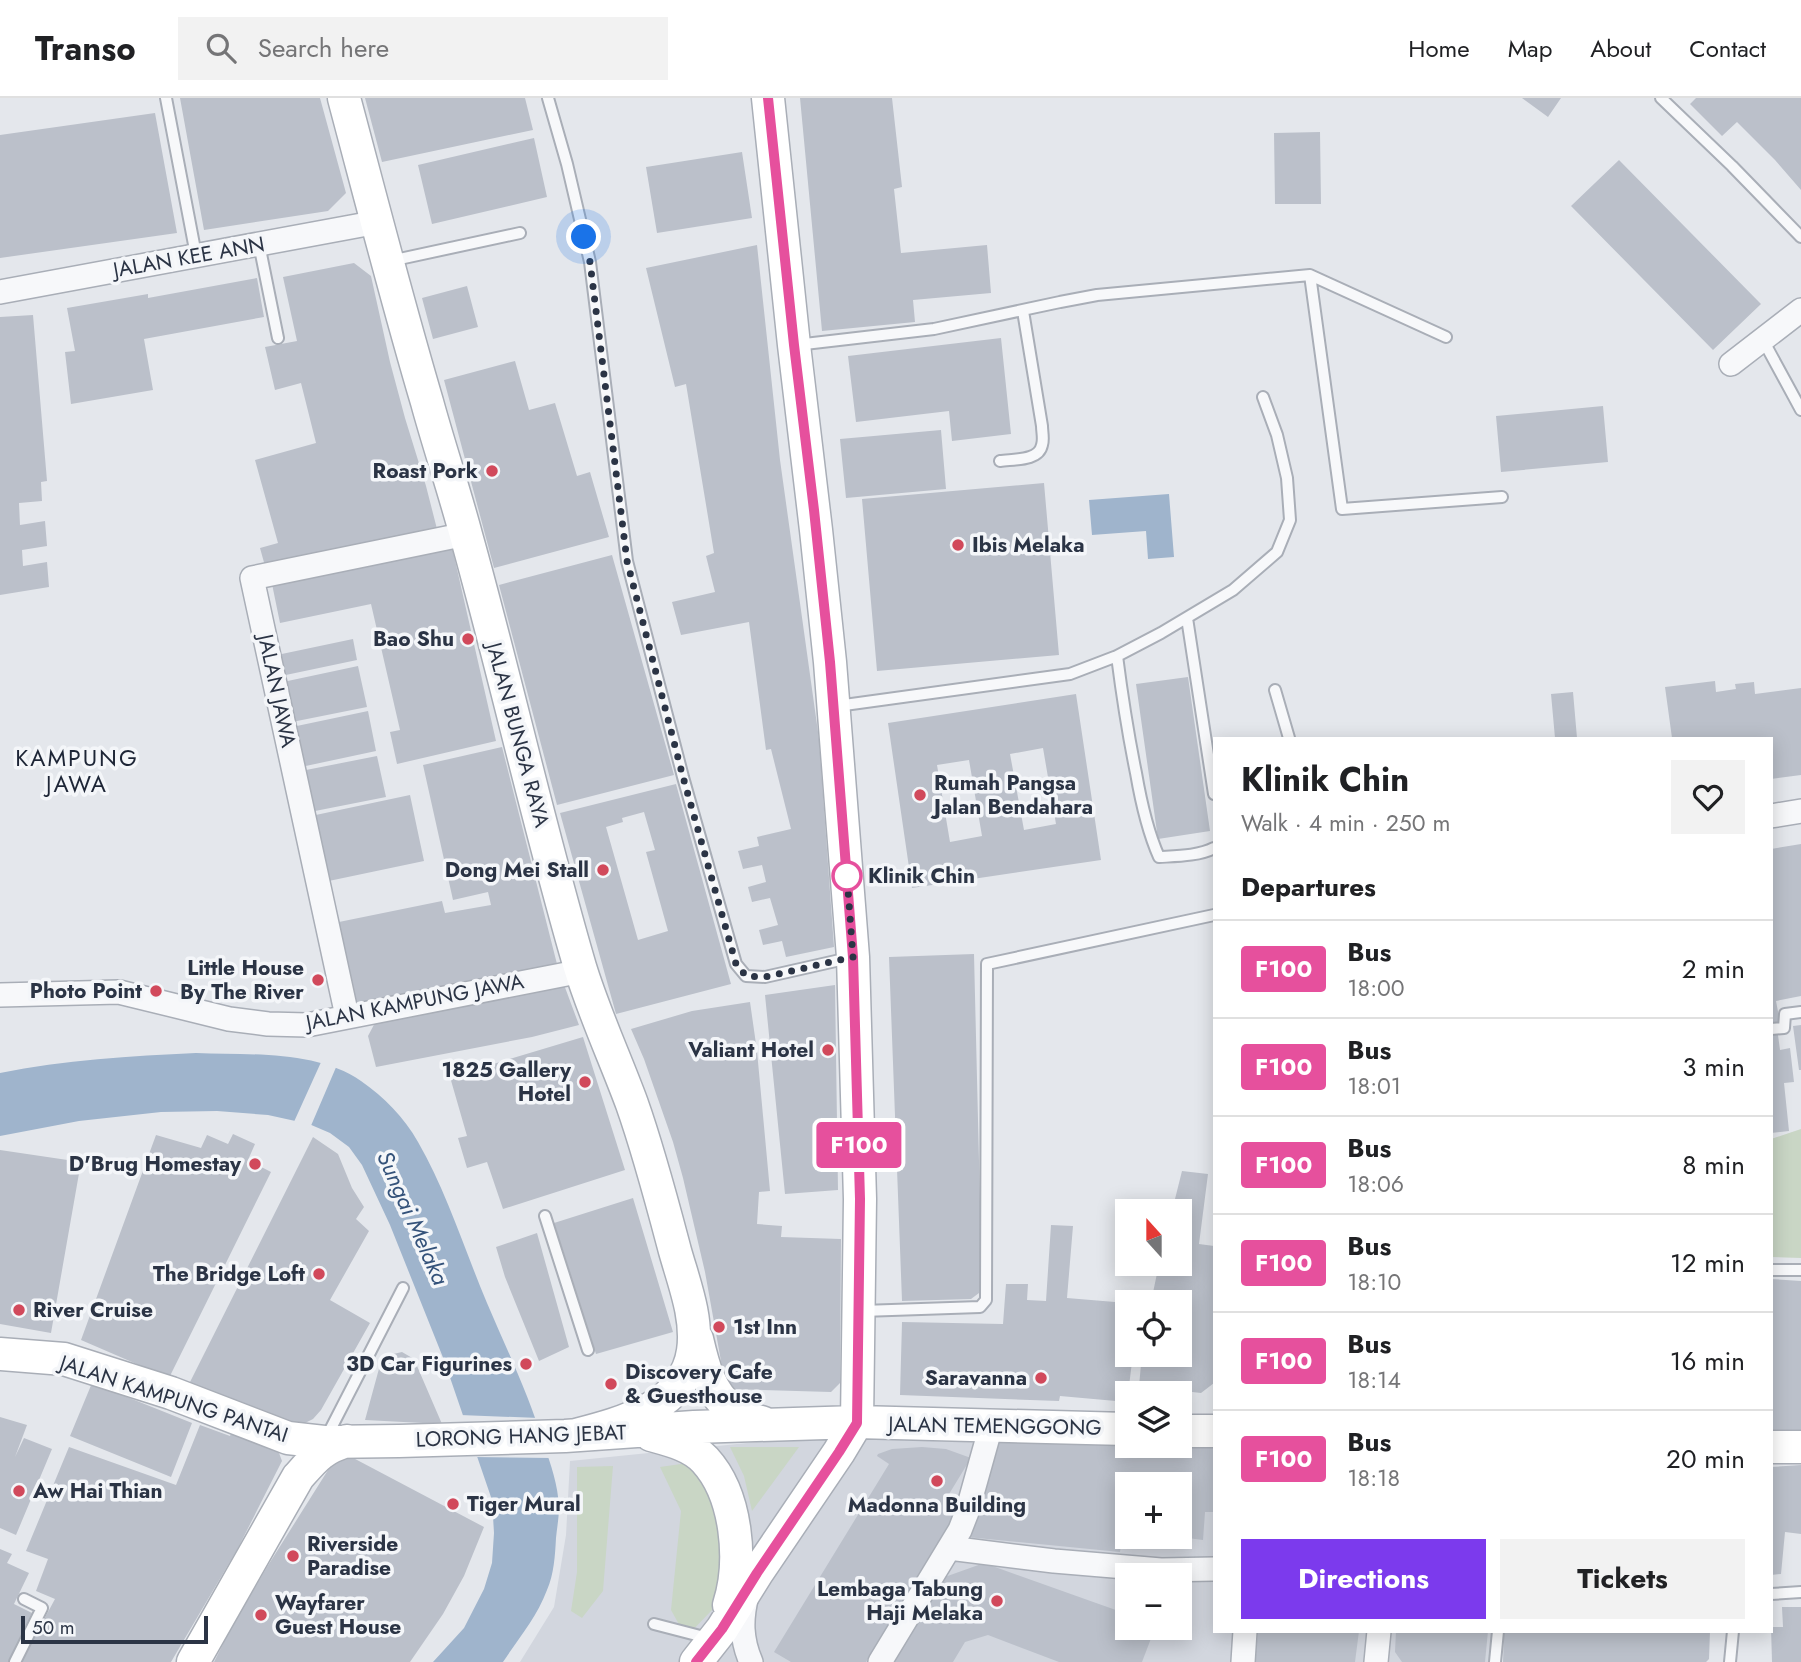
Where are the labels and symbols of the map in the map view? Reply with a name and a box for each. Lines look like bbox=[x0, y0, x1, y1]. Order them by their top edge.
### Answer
your location bbox=[566, 219, 601, 254]
street label: JALAN KEE ANN bbox=[108, 229, 267, 286]
place label: Roast Pork bbox=[373, 456, 478, 486]
marker: Roast Pork bbox=[484, 463, 500, 479]
place label: Ibis Melaka bbox=[972, 530, 1085, 560]
marker: Ibis Melaka bbox=[950, 537, 966, 553]
place label: Bao Shu bbox=[373, 624, 454, 654]
street label: JALAN JAWA bbox=[250, 629, 304, 750]
marker: Bao Shu bbox=[460, 631, 476, 647]
street label: JALAN BUNGA RAYA bbox=[478, 636, 557, 831]
district label: KAMPUNG JAWA bbox=[15, 741, 139, 801]
place label: Rumah Pangsa Jalan Bendahara bbox=[930, 768, 1093, 822]
marker: Rumah Pangsa Jalan Bendahara bbox=[912, 787, 928, 803]
place label: Dong Mei Stall bbox=[445, 855, 589, 885]
marker: Klinik Chin bbox=[832, 861, 862, 891]
place label: Klinik Chin bbox=[868, 861, 975, 891]
marker: Dong Mei Stall bbox=[595, 862, 611, 878]
place label: Little House By The River bbox=[180, 953, 304, 1007]
street label: JALAN KAMPUNG JAWA bbox=[301, 966, 526, 1038]
marker: Little House By The River bbox=[310, 972, 326, 988]
place label: Photo Point bbox=[30, 976, 142, 1006]
marker: Photo Point bbox=[148, 983, 164, 999]
place label: Valiant Hotel bbox=[687, 1035, 814, 1065]
marker: Valiant Hotel bbox=[820, 1042, 836, 1058]
place label: 1825 Gallery Hotel bbox=[442, 1055, 572, 1109]
marker: 1825 Gallery Hotel bbox=[577, 1074, 593, 1090]
line badge: F100 bbox=[810, 1122, 908, 1168]
water label: Sungai Melaka bbox=[368, 1145, 458, 1291]
place label: D'Brug Homestay bbox=[69, 1149, 242, 1179]
marker: D'Brug Homestay bbox=[247, 1156, 263, 1172]
north arrow bbox=[1115, 1199, 1192, 1276]
place label: The Bridge Loft bbox=[153, 1259, 305, 1289]
marker: The Bridge Loft bbox=[311, 1266, 327, 1282]
place label: River Cruise bbox=[33, 1295, 153, 1325]
marker: River Cruise bbox=[11, 1302, 27, 1318]
place label: 1st Inn bbox=[733, 1312, 797, 1342]
marker: 1st Inn bbox=[711, 1319, 727, 1335]
street label: JALAN KAMPUNG PANTAI bbox=[53, 1347, 292, 1450]
place label: 3D Car Figurines bbox=[346, 1349, 512, 1379]
marker: 3D Car Figurines bbox=[518, 1356, 534, 1372]
place label: Discovery Cafe & Guesthouse bbox=[625, 1357, 773, 1411]
place label: Saravanna bbox=[925, 1363, 1027, 1393]
marker: Saravanna bbox=[1033, 1370, 1049, 1386]
marker: Discovery Cafe & Guesthouse bbox=[603, 1376, 619, 1392]
street label: JALAN TEMENGGONG bbox=[885, 1409, 1102, 1443]
street label: LORONG HANG JEBAT bbox=[415, 1417, 627, 1455]
marker: Madonna Building bbox=[929, 1473, 945, 1489]
place label: Aw Hai Thian bbox=[32, 1476, 163, 1506]
marker: Aw Hai Thian bbox=[11, 1483, 27, 1499]
place label: Tiger Mural bbox=[467, 1489, 581, 1519]
place label: Madonna Building bbox=[848, 1490, 1026, 1520]
marker: Tiger Mural bbox=[445, 1496, 461, 1512]
place label: Riverside Paradise bbox=[307, 1529, 398, 1583]
marker: Riverside Paradise bbox=[285, 1548, 301, 1564]
place label: Lembaga Tabung Haji Melaka bbox=[817, 1574, 983, 1628]
place label: Wayfarer Guest House bbox=[275, 1588, 401, 1642]
marker: Lembaga Tabung Haji Melaka bbox=[989, 1593, 1005, 1609]
marker: Wayfarer Guest House bbox=[253, 1607, 269, 1623]
scale bar bbox=[21, 1613, 208, 1645]

